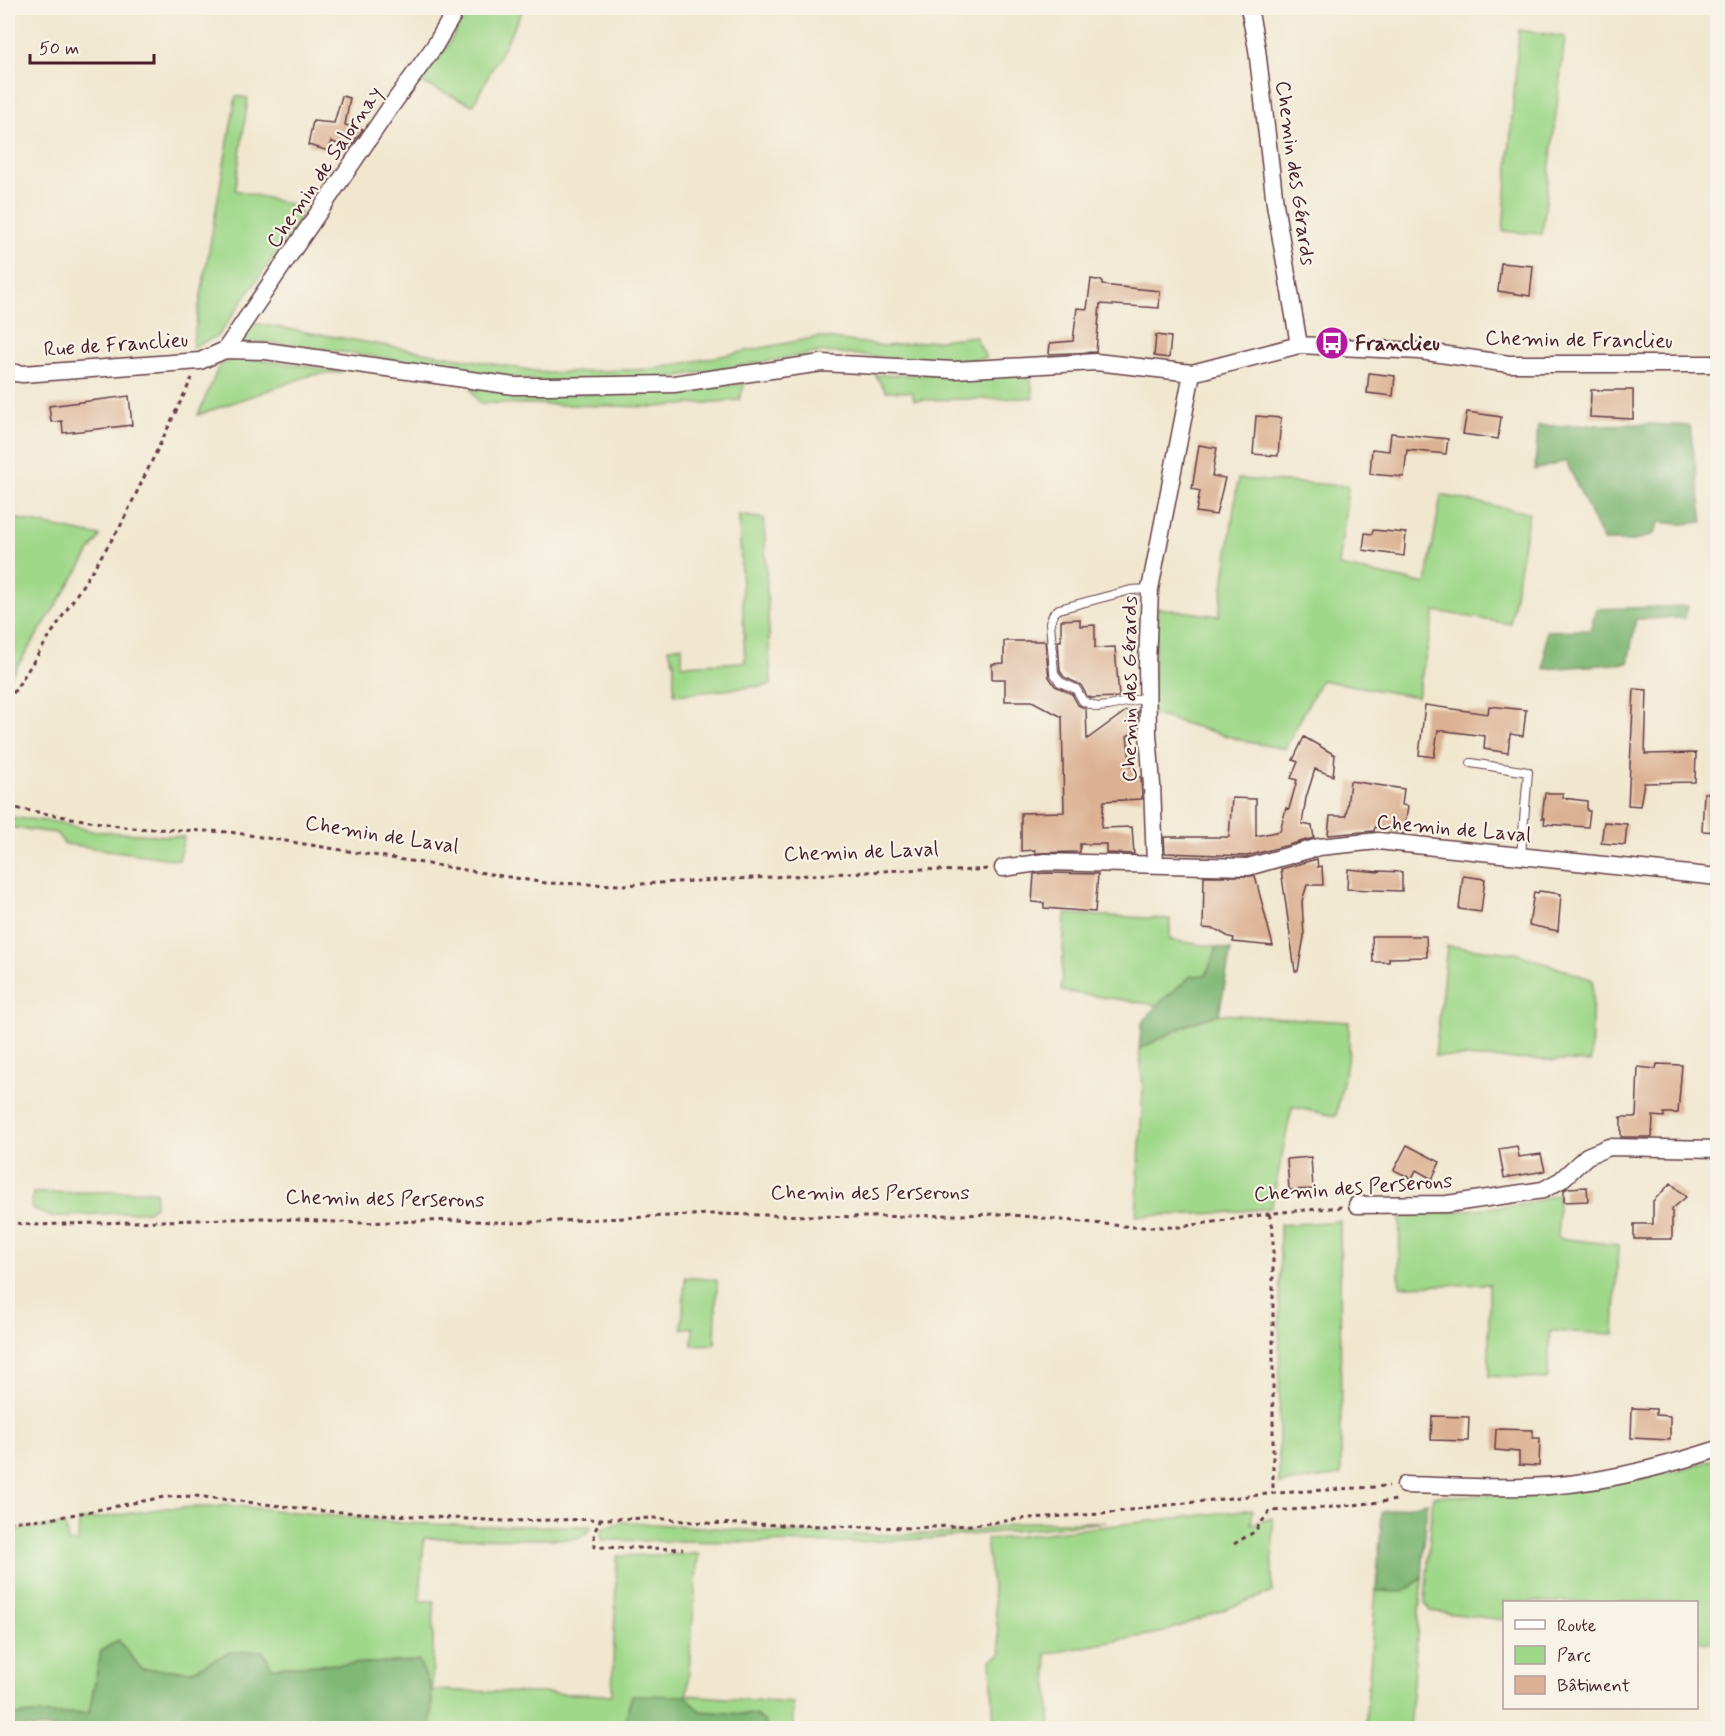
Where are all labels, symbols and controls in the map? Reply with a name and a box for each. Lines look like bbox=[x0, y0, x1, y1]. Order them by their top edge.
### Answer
scale bar bbox=[30, 27, 154, 65]
text: 50 m bbox=[39, 37, 79, 61]
street label: Chemin des Gérards bbox=[1268, 79, 1322, 267]
street label: Chemin de Salornay bbox=[260, 81, 389, 254]
street label: Chemin de Franclieu bbox=[1485, 324, 1673, 356]
bus stop icon: Franclieu bbox=[1314, 325, 1350, 361]
street label: Rue de Franclieu bbox=[43, 326, 189, 364]
place label: Franclieu bbox=[1355, 330, 1440, 358]
street label: Chemin des Gérards bbox=[1116, 596, 1144, 782]
street label: Chemin de Laval bbox=[1375, 808, 1532, 850]
street label: Chemin de Laval bbox=[303, 809, 461, 861]
street label: Chemin de Laval bbox=[783, 835, 939, 869]
street label: Chemin des Perserons bbox=[1253, 1167, 1453, 1209]
street label: Chemin des Perserons bbox=[770, 1179, 970, 1207]
street label: Chemin des Perserons bbox=[285, 1183, 485, 1215]
legend bbox=[1503, 1601, 1698, 1709]
text: Route bbox=[1557, 1614, 1596, 1638]
text: Parc bbox=[1557, 1644, 1591, 1668]
text: Bâtiment bbox=[1557, 1674, 1630, 1698]

